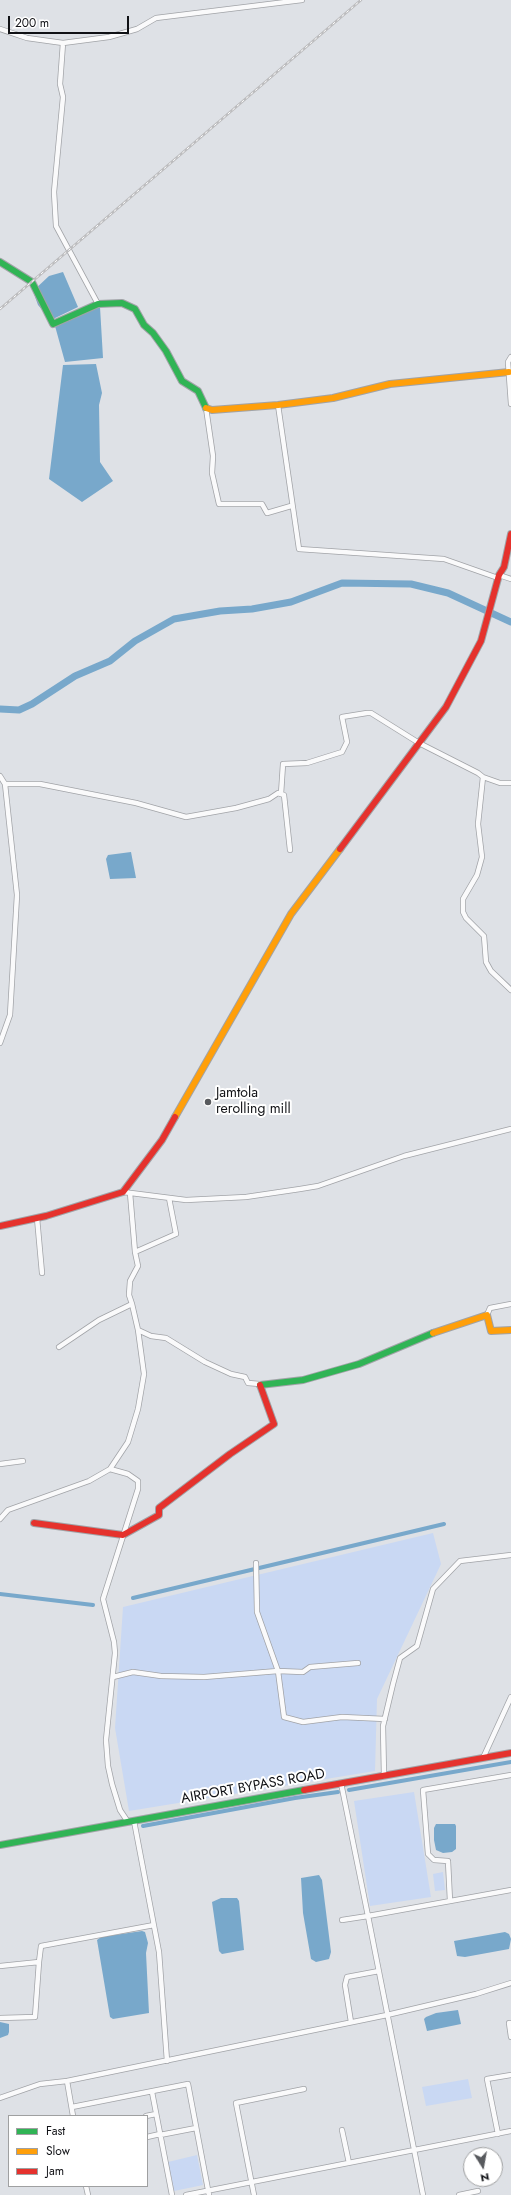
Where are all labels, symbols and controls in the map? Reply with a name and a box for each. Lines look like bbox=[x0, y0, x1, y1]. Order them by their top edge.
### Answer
scale bar bbox=[10, 8, 131, 34]
text: 200 m bbox=[15, 14, 49, 32]
place label: Jamtola rerolling mill bbox=[216, 1086, 291, 1118]
marker: Jamtola rerolling mill bbox=[203, 1097, 213, 1107]
street label: AIRPORT BYPASS ROAD bbox=[180, 1766, 326, 1808]
legend bbox=[8, 2115, 148, 2187]
text: Fast bbox=[46, 2122, 65, 2140]
text: Slow bbox=[46, 2142, 70, 2160]
north arrow bbox=[463, 2147, 503, 2187]
text: Jam bbox=[46, 2162, 64, 2180]
text: N bbox=[479, 2169, 491, 2186]

